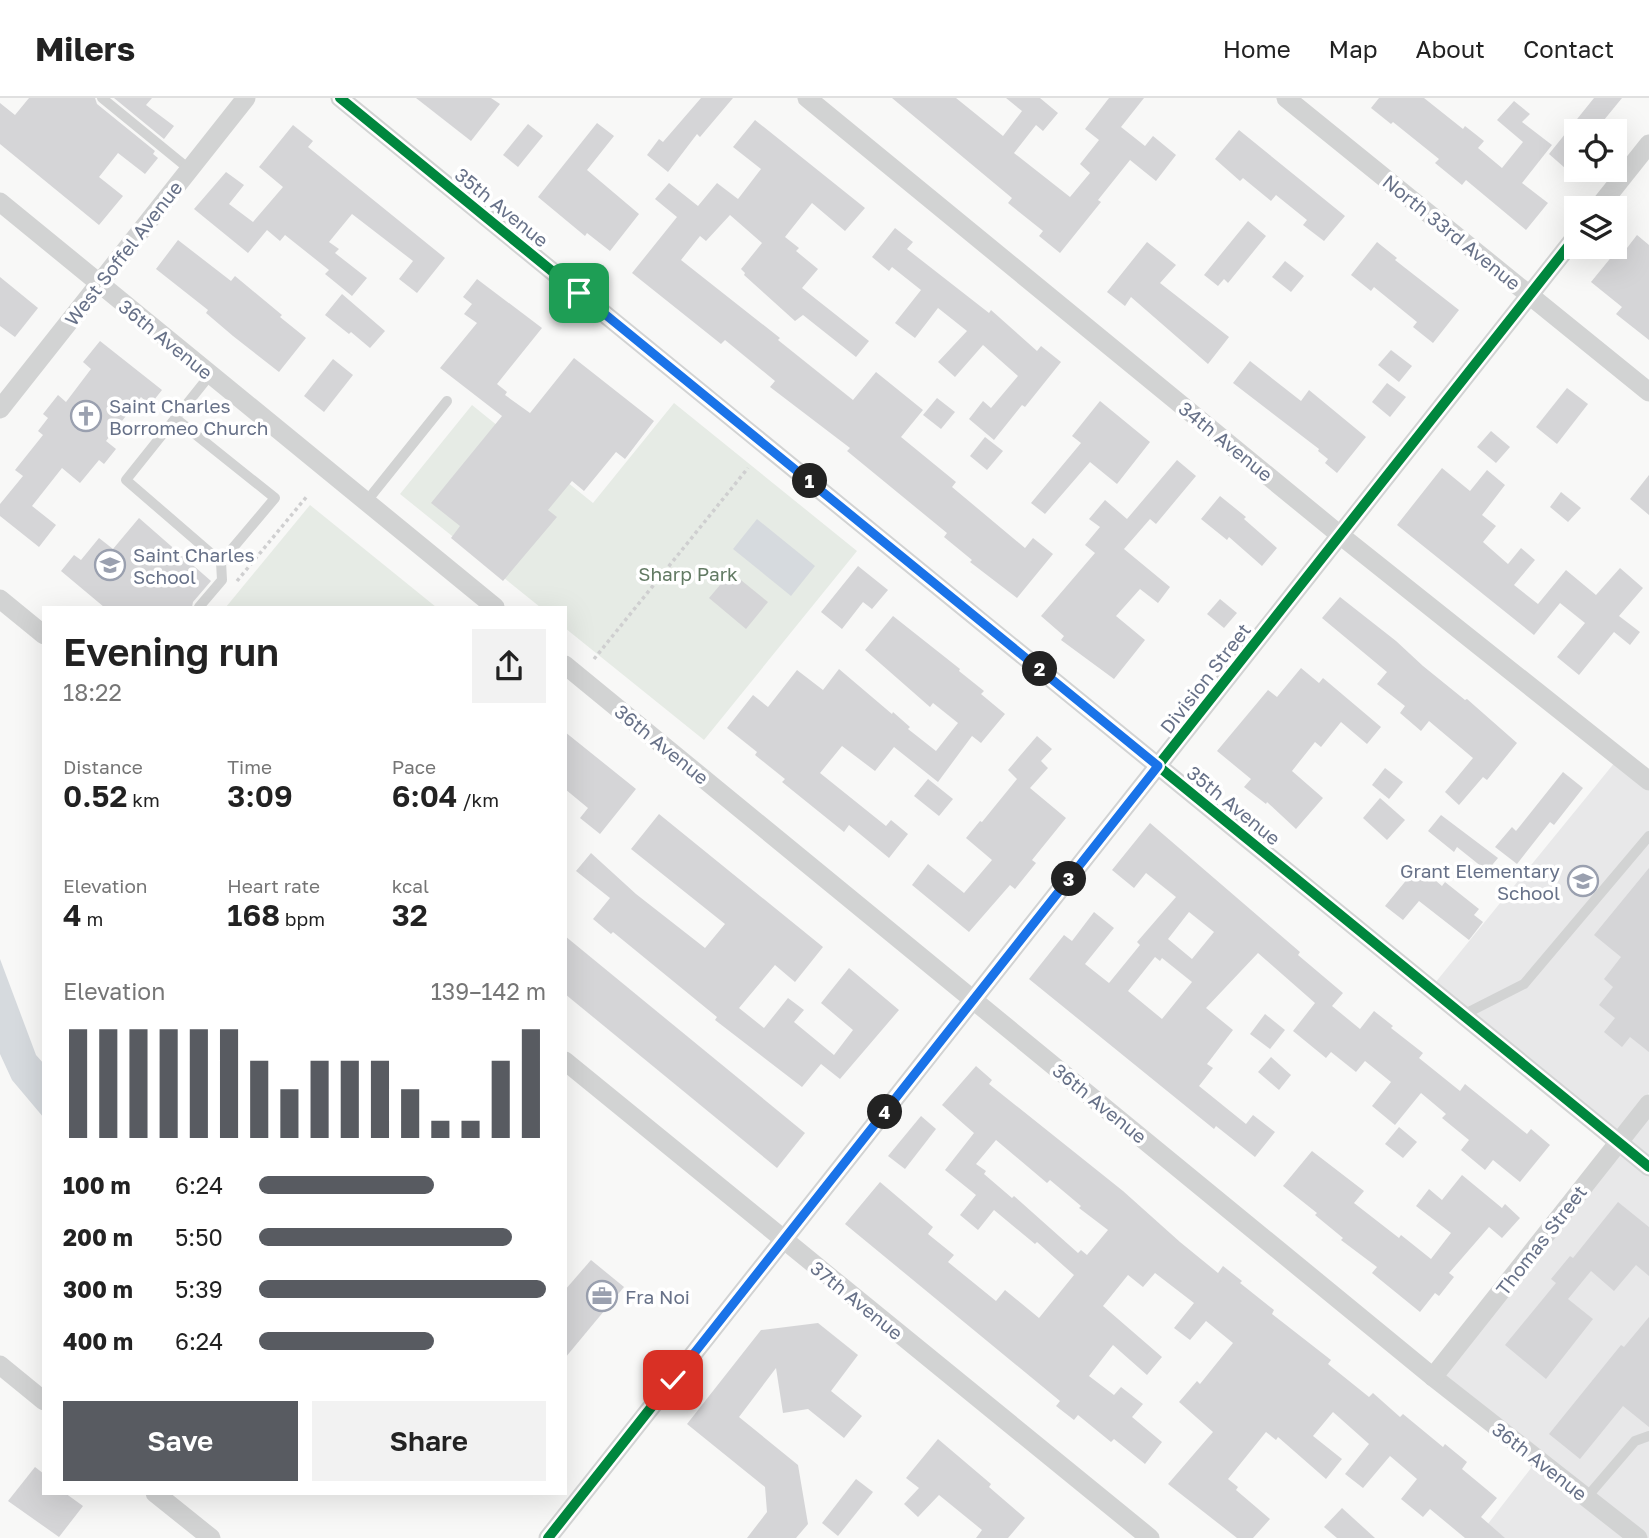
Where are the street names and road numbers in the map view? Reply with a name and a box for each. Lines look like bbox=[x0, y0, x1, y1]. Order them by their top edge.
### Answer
street label: 35th Avenue bbox=[451, 162, 553, 252]
street label: North 33rd Avenue bbox=[1378, 169, 1526, 295]
street label: West Soffel Avenue bbox=[59, 176, 187, 330]
street label: 36th Avenue bbox=[115, 294, 217, 384]
street label: 34th Avenue bbox=[1175, 396, 1277, 486]
street label: Division Street bbox=[1155, 618, 1255, 738]
street label: 36th Avenue bbox=[611, 699, 713, 789]
street label: 35th Avenue bbox=[1183, 760, 1285, 850]
street label: 36th Avenue bbox=[1049, 1058, 1151, 1148]
street label: Thomas Street bbox=[1491, 1180, 1591, 1300]
street label: 37th Avenue bbox=[806, 1256, 908, 1344]
street label: 36th Avenue bbox=[1488, 1417, 1592, 1505]

